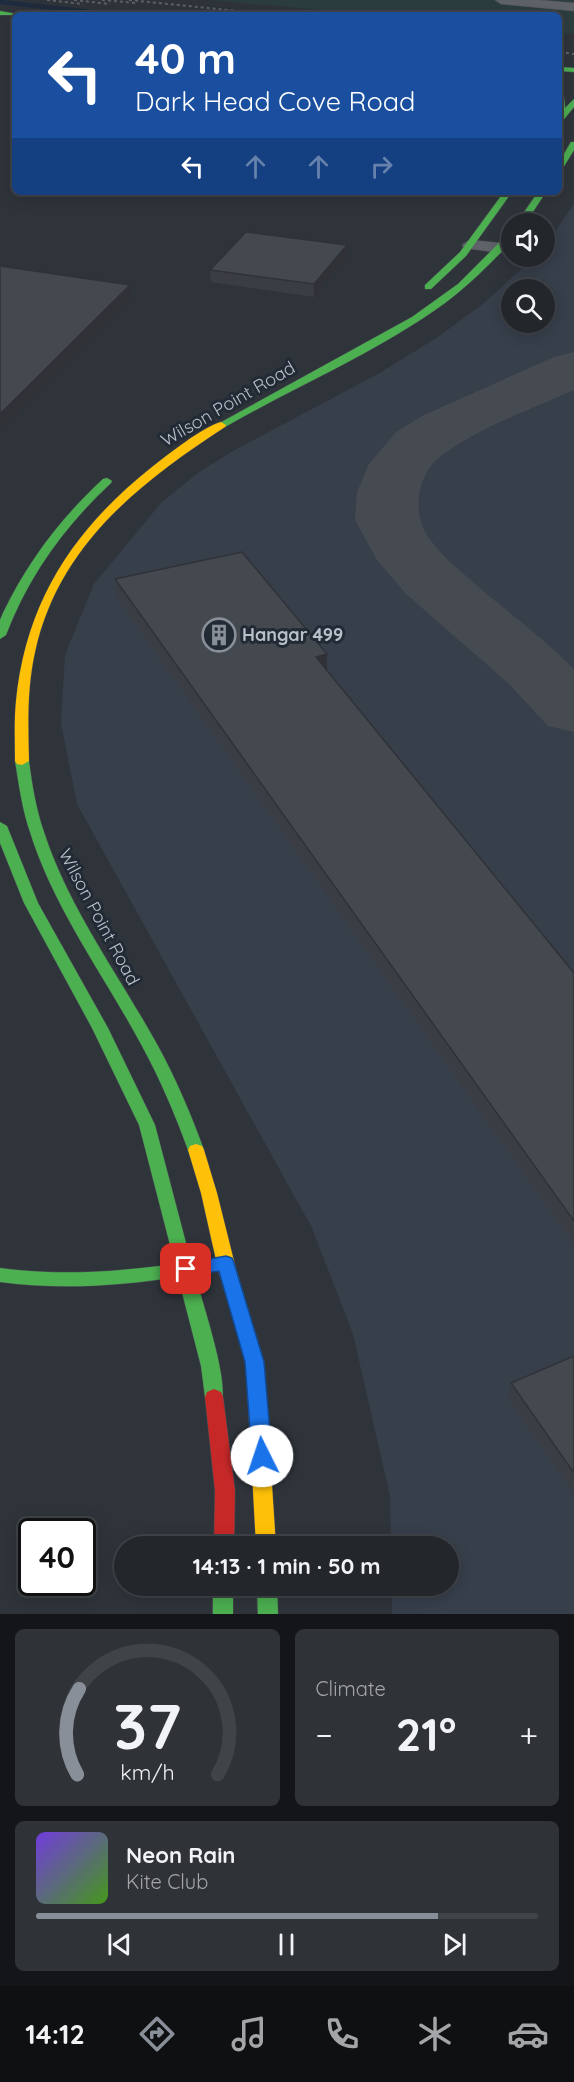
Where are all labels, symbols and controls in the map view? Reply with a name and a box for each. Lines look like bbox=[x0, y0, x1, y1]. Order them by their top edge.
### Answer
text: 40 m bbox=[135, 32, 236, 85]
icon: left bbox=[36, 36, 114, 114]
text: Dark Head Cove Road bbox=[135, 84, 415, 118]
icon: left bbox=[176, 150, 209, 183]
icon: ahead bbox=[239, 150, 272, 183]
icon: ahead bbox=[302, 150, 335, 183]
icon: right bbox=[365, 150, 398, 183]
map controls bbox=[501, 213, 555, 333]
button: sound bbox=[501, 213, 555, 267]
button: search bbox=[501, 279, 555, 333]
street label: Wilson Point Road bbox=[156, 356, 299, 451]
building icon: Hangar 499 bbox=[201, 617, 237, 653]
place label: Hangar 499 bbox=[242, 623, 343, 646]
street label: Wilson Point Road bbox=[54, 845, 145, 989]
pin bbox=[160, 1243, 211, 1294]
icon: arrive bbox=[169, 1252, 202, 1285]
position arrow bbox=[230, 1424, 294, 1488]
speed limit sign: 40 bbox=[18, 1518, 96, 1596]
text: 14:13 · 1 min · 50 m bbox=[192, 1552, 381, 1580]
text: Climate bbox=[316, 1676, 386, 1701]
text: 37 bbox=[113, 1687, 181, 1765]
text: 21° bbox=[396, 1706, 456, 1762]
text: − bbox=[316, 1714, 333, 1755]
text: + bbox=[519, 1714, 538, 1755]
text: km/h bbox=[120, 1759, 174, 1785]
text: Neon Rain bbox=[126, 1841, 235, 1869]
text: Kite Club bbox=[126, 1869, 208, 1894]
icon: previous bbox=[103, 1928, 136, 1961]
icon: pause bbox=[270, 1928, 303, 1961]
icon: next bbox=[438, 1928, 471, 1961]
icon: directions bbox=[136, 2013, 178, 2055]
icon: music bbox=[228, 2013, 270, 2055]
icon: phone bbox=[321, 2013, 363, 2055]
icon: climate bbox=[414, 2013, 456, 2055]
icon: car bbox=[507, 2013, 549, 2055]
text: 14:12 bbox=[25, 2017, 85, 2051]

